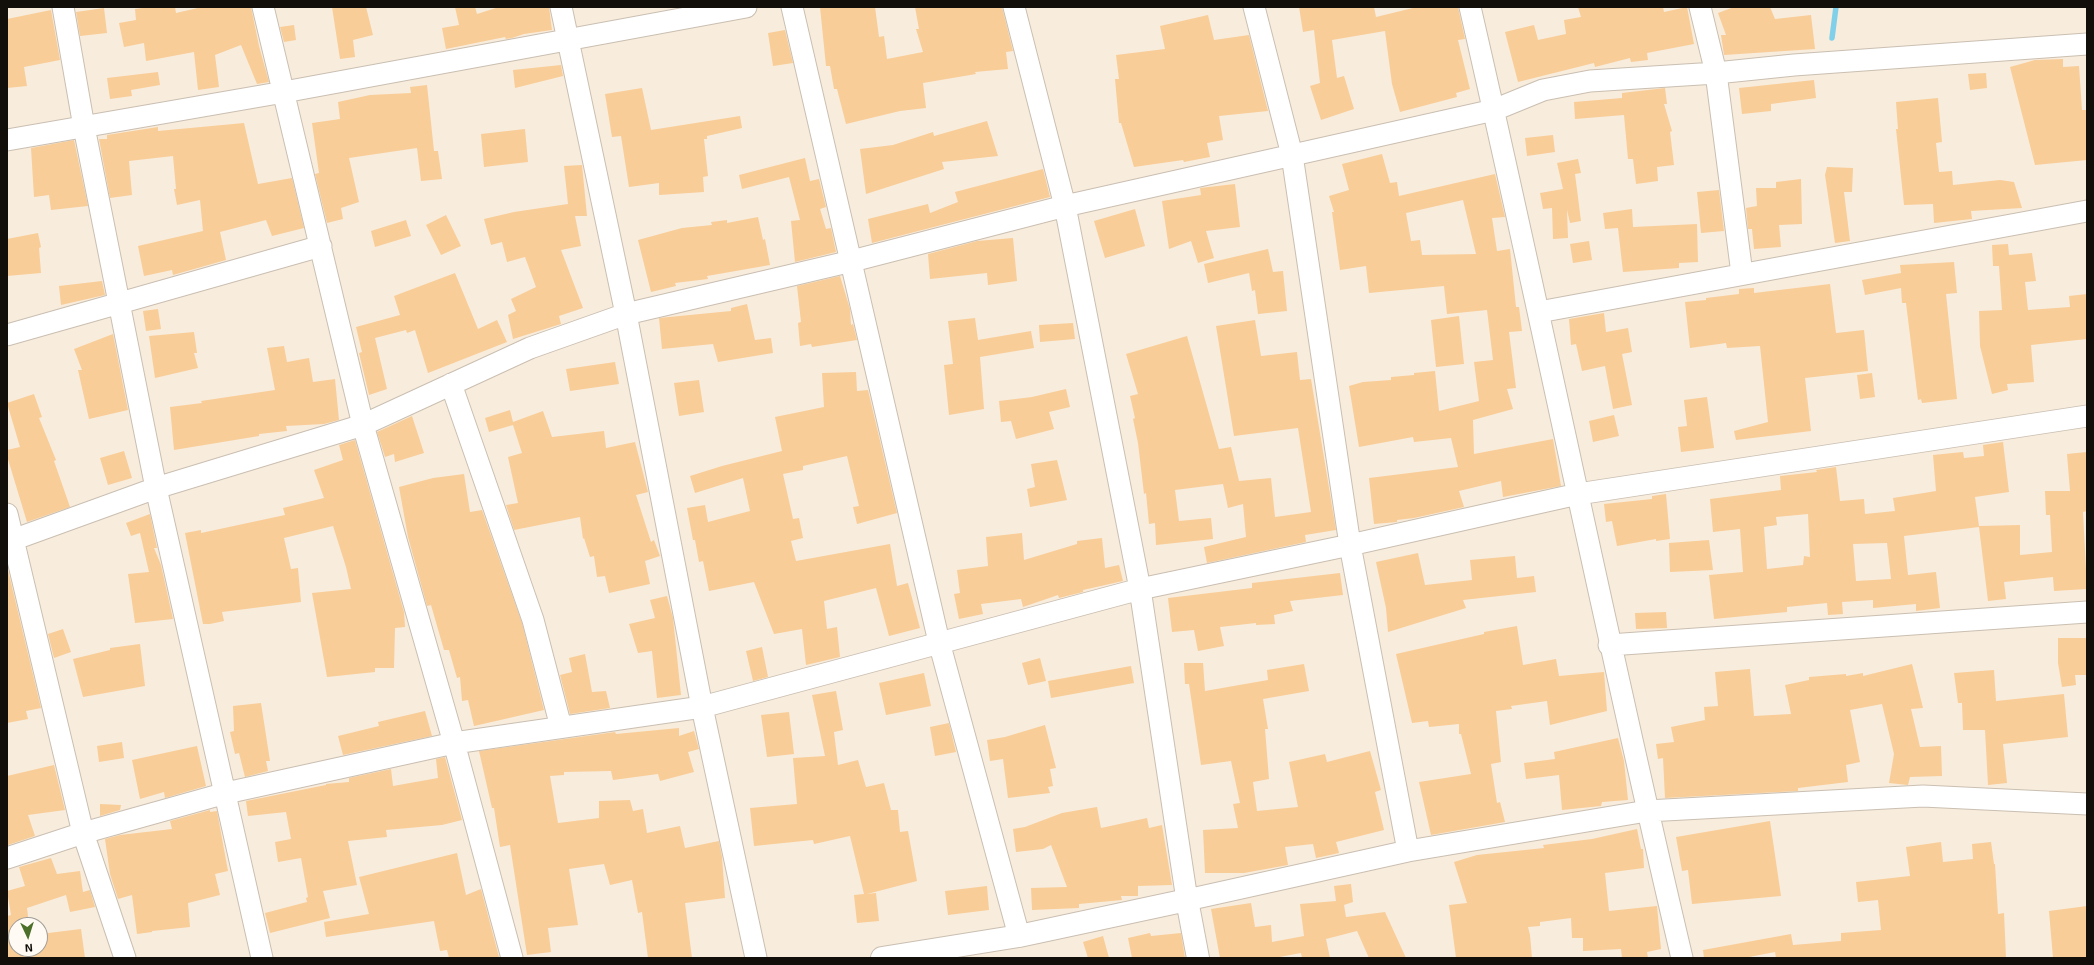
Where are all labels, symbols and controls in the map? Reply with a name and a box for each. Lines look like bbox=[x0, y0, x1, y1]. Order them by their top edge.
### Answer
north arrow bbox=[8, 917, 48, 957]
text: N bbox=[24, 942, 33, 955]

